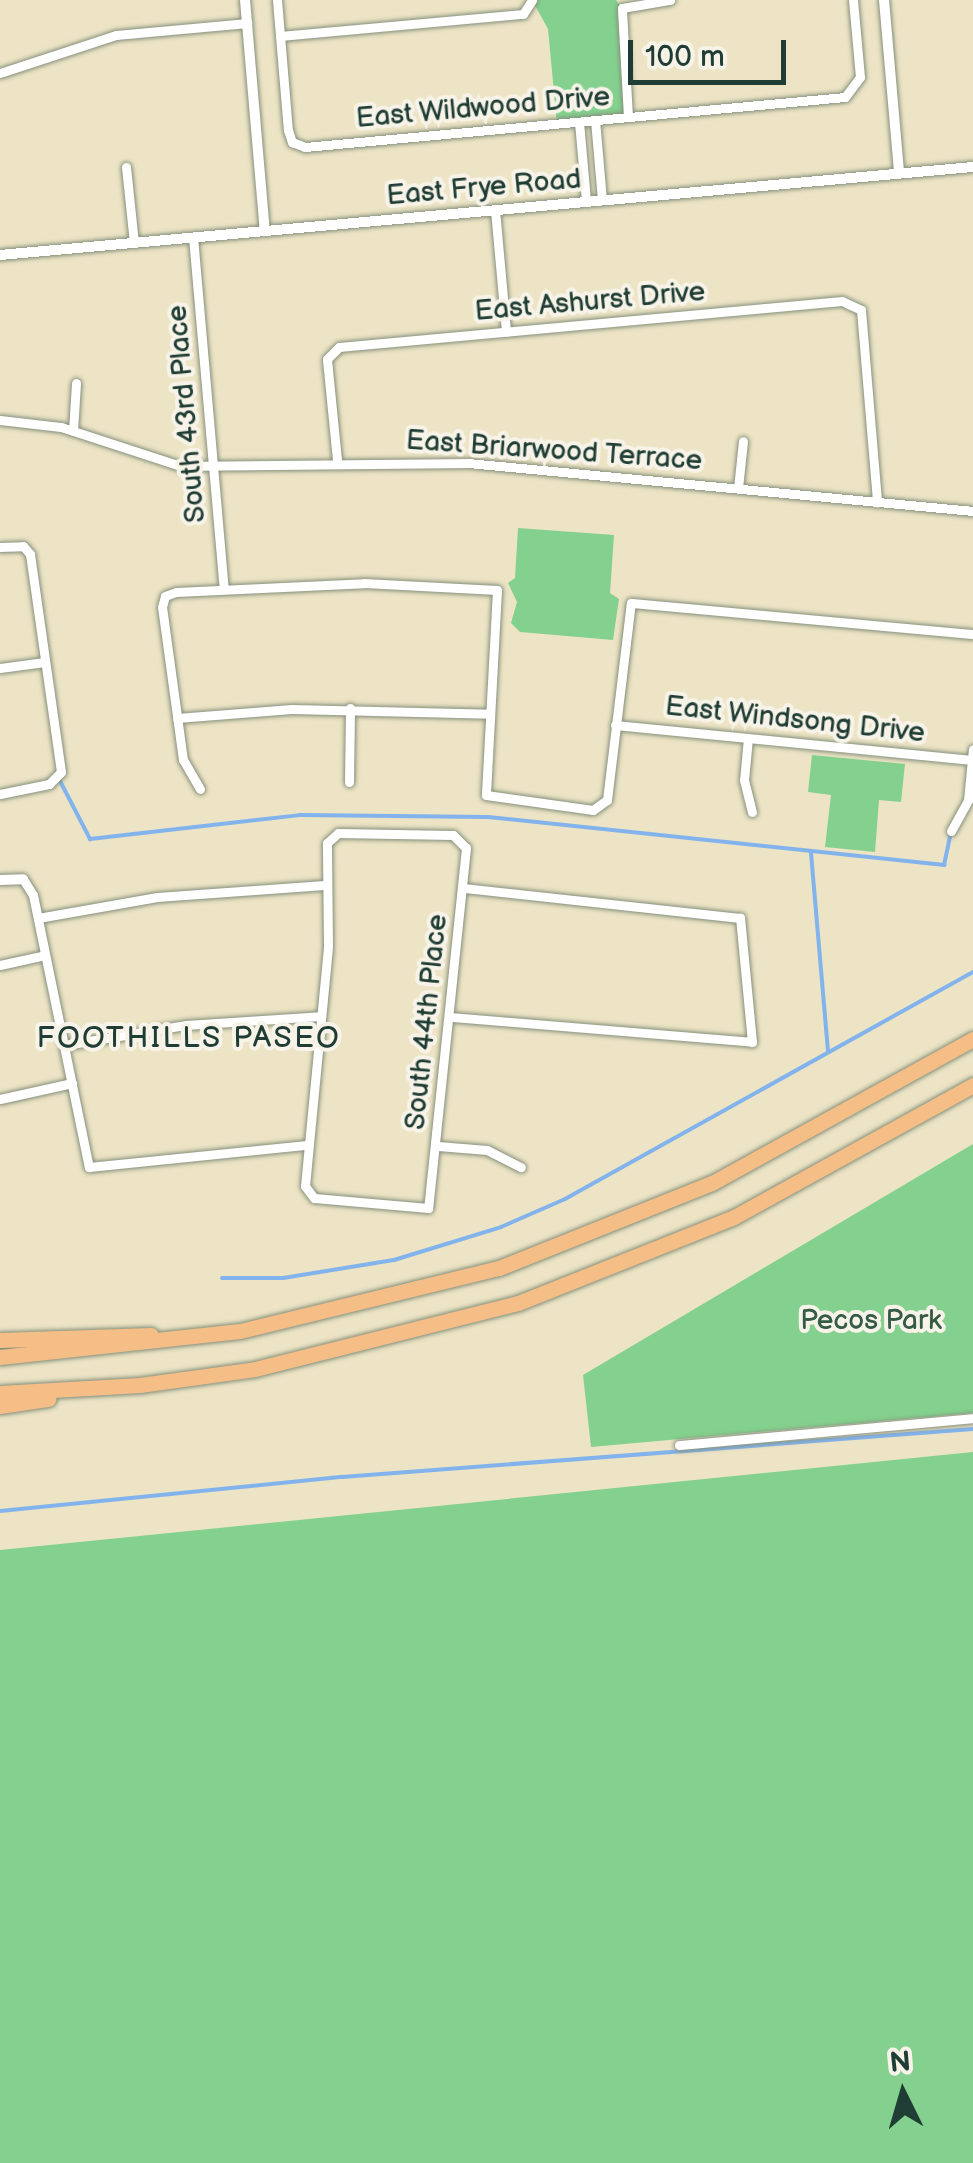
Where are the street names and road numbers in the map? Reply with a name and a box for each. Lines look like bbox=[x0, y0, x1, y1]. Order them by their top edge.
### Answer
street label: East Wildwood Drive bbox=[354, 80, 612, 136]
street label: East Frye Road bbox=[385, 163, 583, 213]
street label: East Ashurst Drive bbox=[473, 275, 707, 329]
street label: South 43rd Place bbox=[161, 304, 213, 524]
street label: East Briarwood Terrace bbox=[404, 424, 704, 478]
street label: East Windsong Drive bbox=[663, 690, 927, 750]
street label: South 44th Place bbox=[399, 913, 455, 1131]

